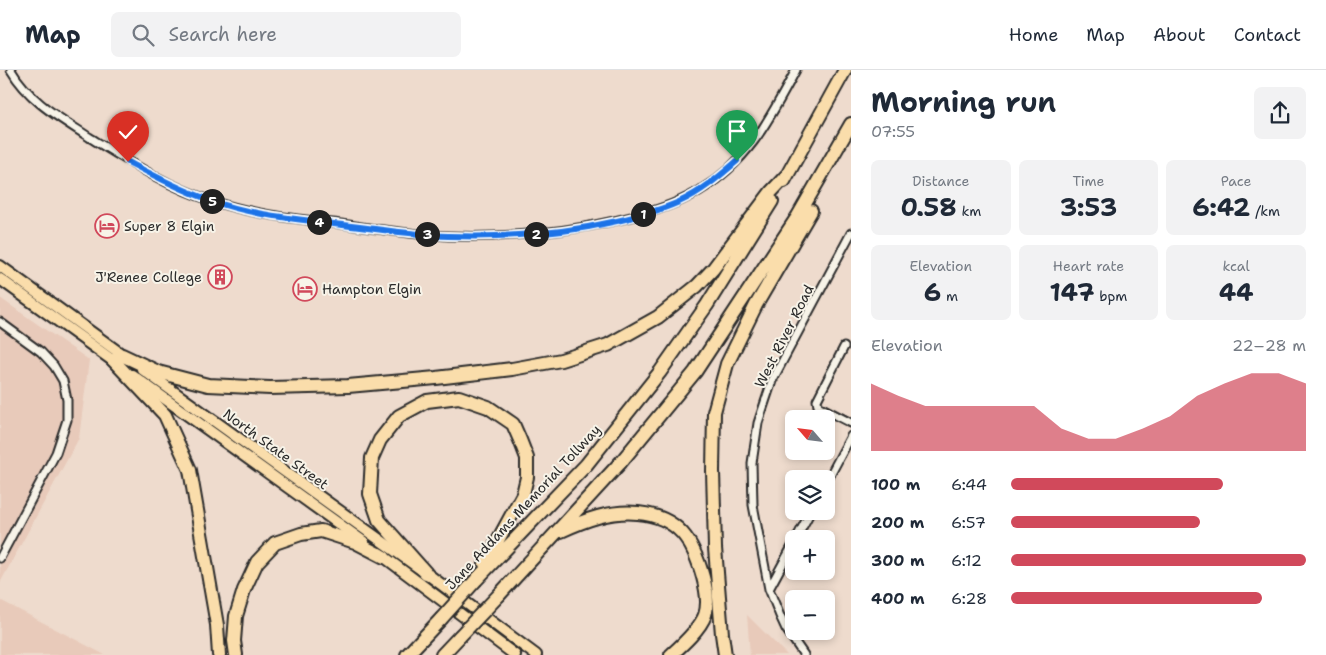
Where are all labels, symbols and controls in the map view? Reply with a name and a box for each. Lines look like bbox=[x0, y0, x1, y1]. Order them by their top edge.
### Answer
search box bbox=[111, 12, 461, 57]
text: Map bbox=[25, 19, 81, 51]
icon: search bbox=[129, 21, 157, 49]
text: Search here bbox=[169, 22, 277, 47]
text: Home bbox=[1009, 23, 1058, 47]
text: Map bbox=[1086, 23, 1125, 47]
text: About bbox=[1153, 23, 1206, 47]
text: Contact bbox=[1234, 23, 1301, 47]
text: Morning run bbox=[871, 83, 1056, 121]
button: share bbox=[1254, 87, 1306, 139]
pin bbox=[716, 110, 758, 161]
pin bbox=[107, 111, 149, 162]
icon: arrive bbox=[723, 117, 751, 145]
icon: check bbox=[114, 118, 142, 146]
text: 07:55 bbox=[871, 121, 915, 142]
text: Distance bbox=[912, 172, 970, 190]
text: Time bbox=[1072, 172, 1105, 190]
text: Pace bbox=[1221, 172, 1252, 190]
pin: 5 bbox=[200, 188, 224, 214]
text: 0.58 bbox=[900, 190, 957, 224]
text: 3:53 bbox=[1060, 190, 1117, 224]
text: 6:42 bbox=[1192, 190, 1250, 224]
text: 5 bbox=[208, 192, 217, 210]
pin: 1 bbox=[630, 202, 656, 226]
text: km bbox=[957, 202, 981, 220]
text: /km bbox=[1250, 202, 1280, 220]
text: 1 bbox=[640, 205, 647, 223]
pin: 4 bbox=[306, 210, 332, 234]
hotel icon: Super 8 Elgin bbox=[94, 213, 120, 239]
text: 4 bbox=[315, 213, 324, 231]
place label: Super 8 Elgin bbox=[124, 217, 215, 235]
pin: 3 bbox=[414, 222, 440, 246]
pin: 2 bbox=[524, 222, 548, 246]
text: 3 bbox=[423, 225, 432, 243]
text: 2 bbox=[532, 225, 541, 243]
text: Elevation bbox=[909, 257, 972, 275]
text: Heart rate bbox=[1053, 257, 1124, 275]
text: kcal bbox=[1223, 257, 1250, 275]
building icon: J'Renee College bbox=[207, 264, 233, 290]
place label: J'Renee College bbox=[95, 268, 202, 286]
text: 6 bbox=[924, 275, 941, 309]
text: 147 bbox=[1050, 275, 1094, 309]
text: 44 bbox=[1219, 275, 1254, 309]
hotel icon: Hampton Elgin bbox=[292, 276, 318, 302]
place label: Hampton Elgin bbox=[322, 280, 422, 298]
street label: West River Road bbox=[750, 281, 818, 390]
text: m bbox=[941, 287, 958, 305]
text: bpm bbox=[1094, 287, 1127, 305]
text: Elevation bbox=[871, 335, 943, 356]
text: 22–28 m bbox=[1232, 335, 1306, 356]
street label: North State Street bbox=[220, 405, 332, 493]
north arrow bbox=[785, 410, 835, 460]
map controls bbox=[785, 410, 835, 640]
street label: Jane Addams Memorial Tollway bbox=[442, 421, 604, 593]
button: layers bbox=[785, 470, 835, 520]
text: 100 m bbox=[871, 474, 920, 495]
text: 6:44 bbox=[951, 474, 987, 495]
text: 200 m bbox=[871, 512, 924, 533]
text: 6:57 bbox=[951, 512, 986, 533]
button: + bbox=[785, 530, 835, 580]
text: 300 m bbox=[871, 550, 925, 571]
text: 6:12 bbox=[951, 550, 982, 571]
text: 400 m bbox=[871, 588, 925, 609]
text: 6:28 bbox=[951, 588, 987, 609]
button: − bbox=[785, 590, 835, 640]

